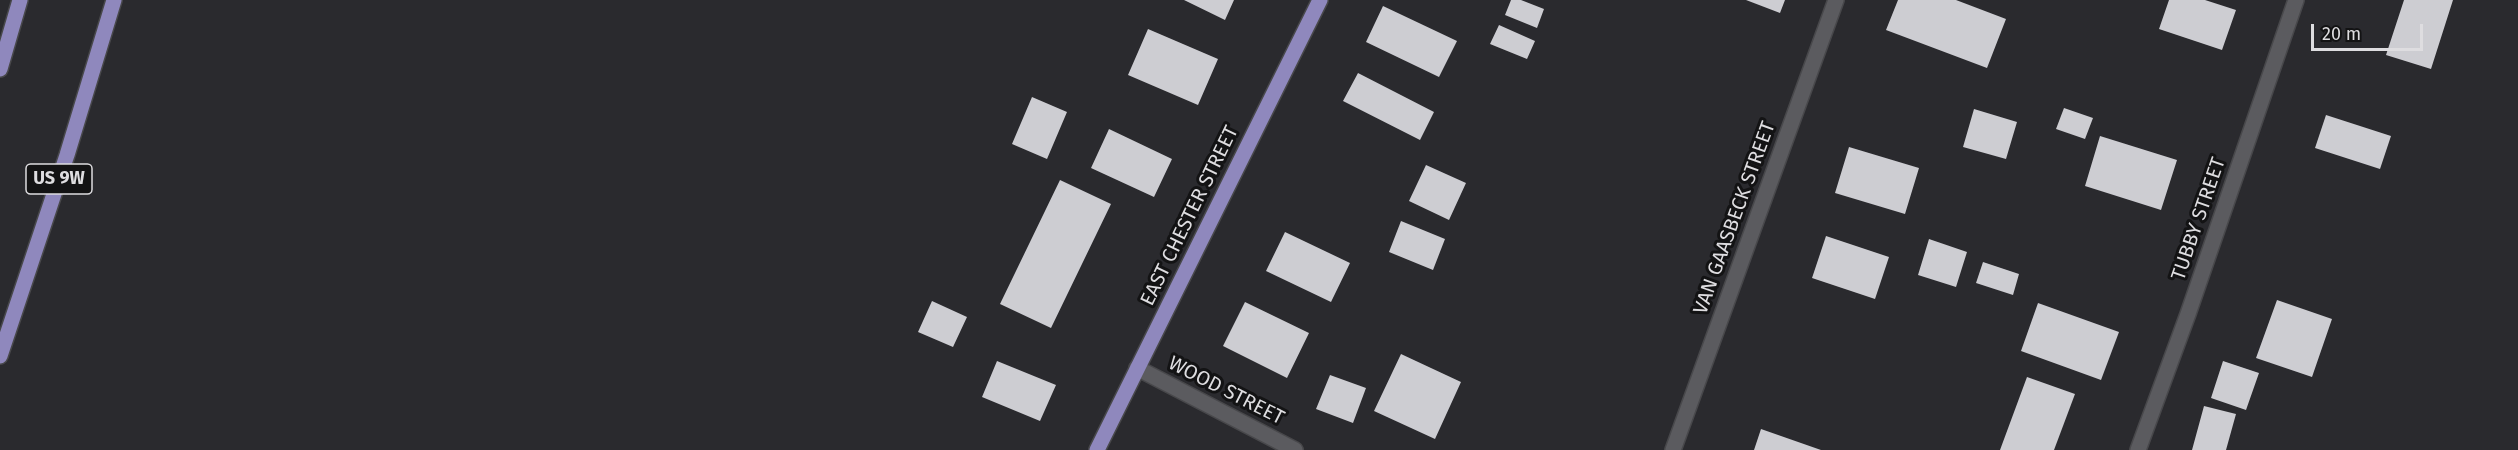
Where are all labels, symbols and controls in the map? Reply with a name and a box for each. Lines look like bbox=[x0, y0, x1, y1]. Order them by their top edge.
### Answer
scale bar bbox=[2314, 12, 2426, 50]
text: 20 m bbox=[2322, 23, 2361, 45]
street label: VAN GAASBECK STREET bbox=[1689, 118, 1781, 318]
street label: EAST CHESTER STREET bbox=[1136, 122, 1244, 310]
street label: TUBBY STREET bbox=[2167, 154, 2231, 284]
road number: US 9W bbox=[26, 164, 92, 194]
street label: WOOD STREET bbox=[1164, 351, 1288, 431]

